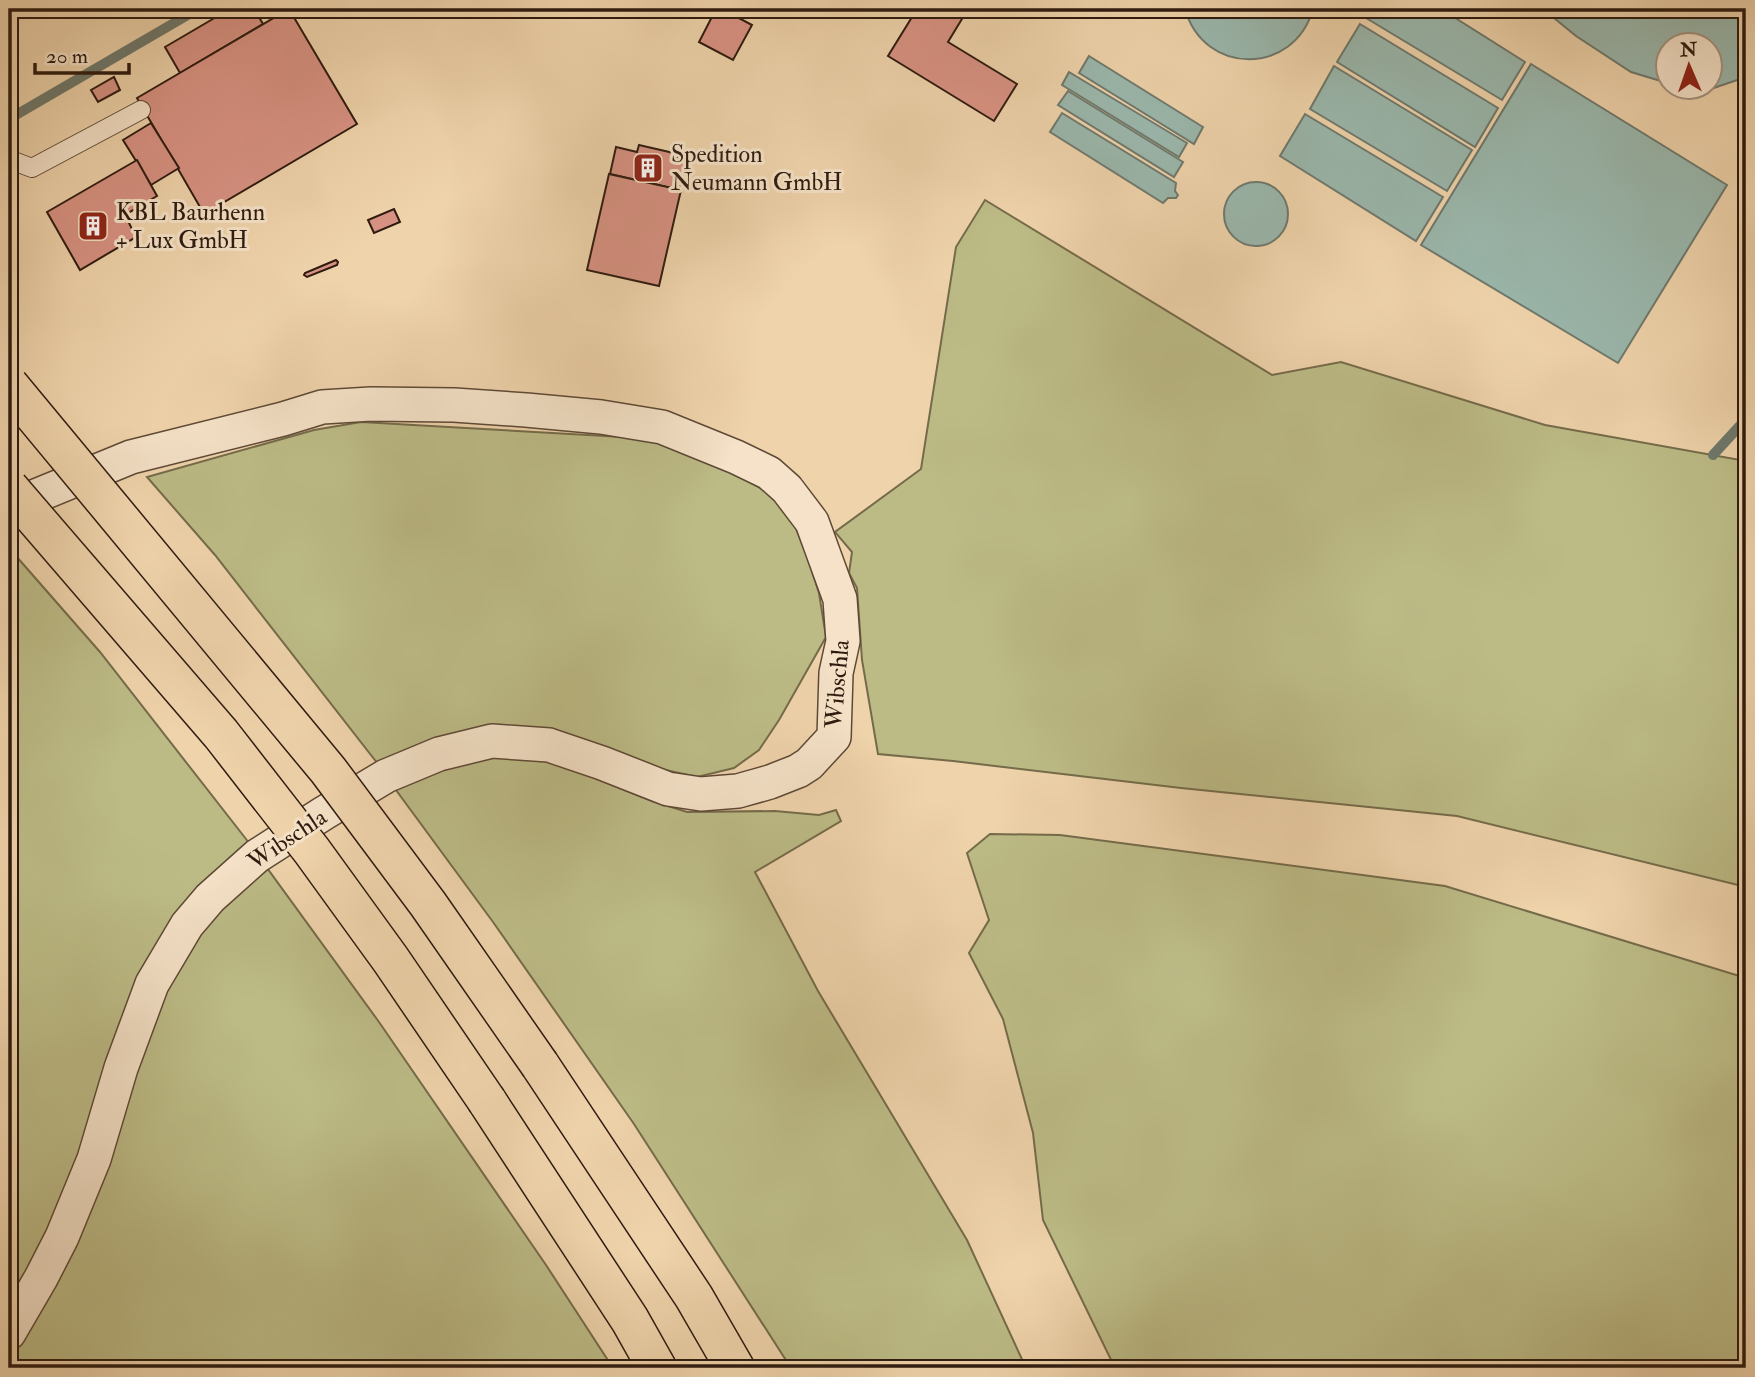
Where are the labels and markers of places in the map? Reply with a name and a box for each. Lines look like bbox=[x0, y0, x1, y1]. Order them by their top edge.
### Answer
place label: Spedition Neumann GmbH bbox=[671, 139, 842, 198]
building icon: Spedition Neumann GmbH bbox=[631, 151, 665, 185]
place label: KBL Baurhenn + Lux GmbH bbox=[116, 197, 265, 256]
building icon: KBL Baurhenn + Lux GmbH bbox=[76, 209, 110, 243]

